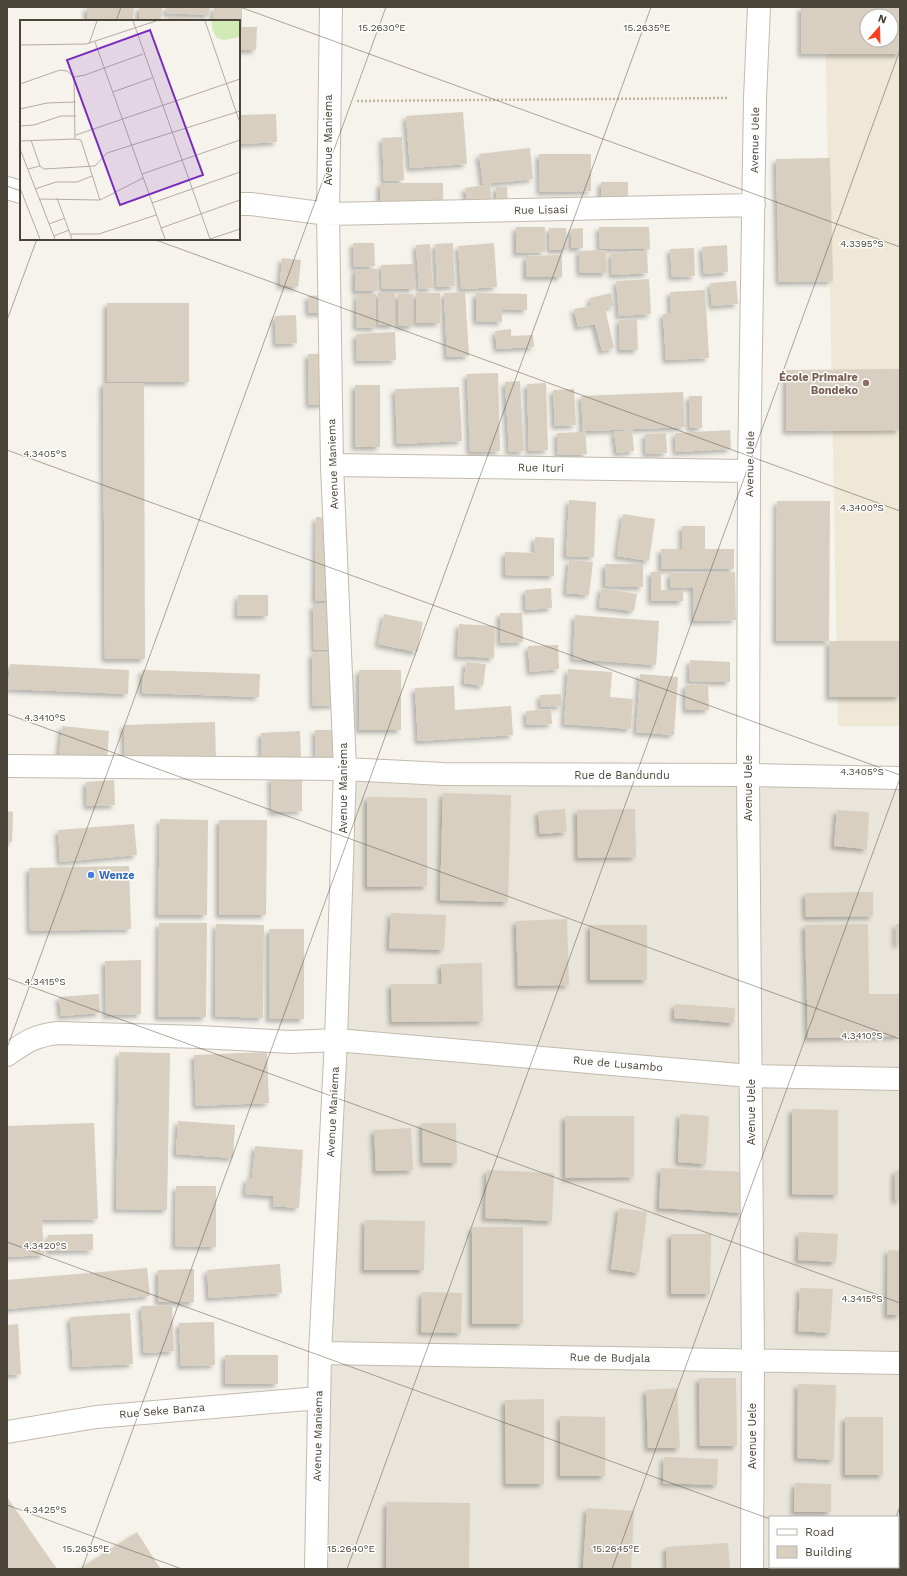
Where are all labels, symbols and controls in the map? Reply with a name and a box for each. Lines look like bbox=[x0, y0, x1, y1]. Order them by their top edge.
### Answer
north arrow bbox=[859, 8, 899, 48]
text: N bbox=[876, 12, 888, 27]
inset map bbox=[20, 20, 240, 240]
text: 15.2630°E bbox=[358, 22, 406, 33]
text: 15.2635°E bbox=[624, 22, 670, 33]
street label: Avenue Maniema bbox=[322, 94, 335, 186]
street label: Avenue Uele bbox=[748, 107, 762, 173]
street label: Rue Lisasi bbox=[514, 203, 568, 217]
text: 4.3395°S bbox=[840, 238, 884, 249]
place label: École Primaire Bondeko bbox=[779, 371, 858, 397]
marker: École Primaire Bondeko bbox=[861, 378, 871, 388]
street label: Avenue Maniema bbox=[325, 418, 341, 510]
street label: Avenue Uele bbox=[743, 431, 757, 497]
text: 4.3405°S bbox=[23, 448, 67, 459]
street label: Rue Ituri bbox=[518, 461, 564, 475]
text: 4.3400°S bbox=[840, 502, 884, 513]
text: 4.3410°S bbox=[24, 712, 66, 723]
street label: Avenue Maniema bbox=[337, 742, 350, 834]
street label: Avenue Uele bbox=[742, 755, 755, 821]
text: 4.3405°S bbox=[840, 766, 884, 777]
street label: Rue de Bandundu bbox=[574, 769, 670, 782]
place label: Wenze bbox=[99, 869, 135, 882]
marker: Wenze bbox=[86, 870, 96, 880]
text: 4.3415°S bbox=[24, 976, 66, 987]
text: 4.3410°S bbox=[841, 1030, 883, 1041]
street label: Rue de Lusambo bbox=[572, 1054, 664, 1074]
street label: Avenue Maniema bbox=[324, 1066, 342, 1158]
street label: Avenue Uele bbox=[745, 1079, 758, 1145]
text: 4.3420°S bbox=[23, 1240, 67, 1251]
text: 4.3415°S bbox=[841, 1293, 883, 1304]
street label: Rue de Budjala bbox=[570, 1351, 650, 1365]
street label: Avenue Maniema bbox=[311, 1390, 325, 1482]
street label: Rue Seke Banza bbox=[119, 1401, 205, 1421]
street label: Avenue Uele bbox=[746, 1403, 759, 1469]
text: 4.3425°S bbox=[23, 1504, 67, 1515]
legend bbox=[769, 1516, 899, 1568]
text: Road bbox=[805, 1525, 834, 1539]
text: 15.2635°E bbox=[63, 1543, 109, 1554]
text: 15.2640°E bbox=[327, 1543, 375, 1554]
text: 15.2645°E bbox=[592, 1543, 640, 1554]
text: Building bbox=[805, 1545, 852, 1559]

